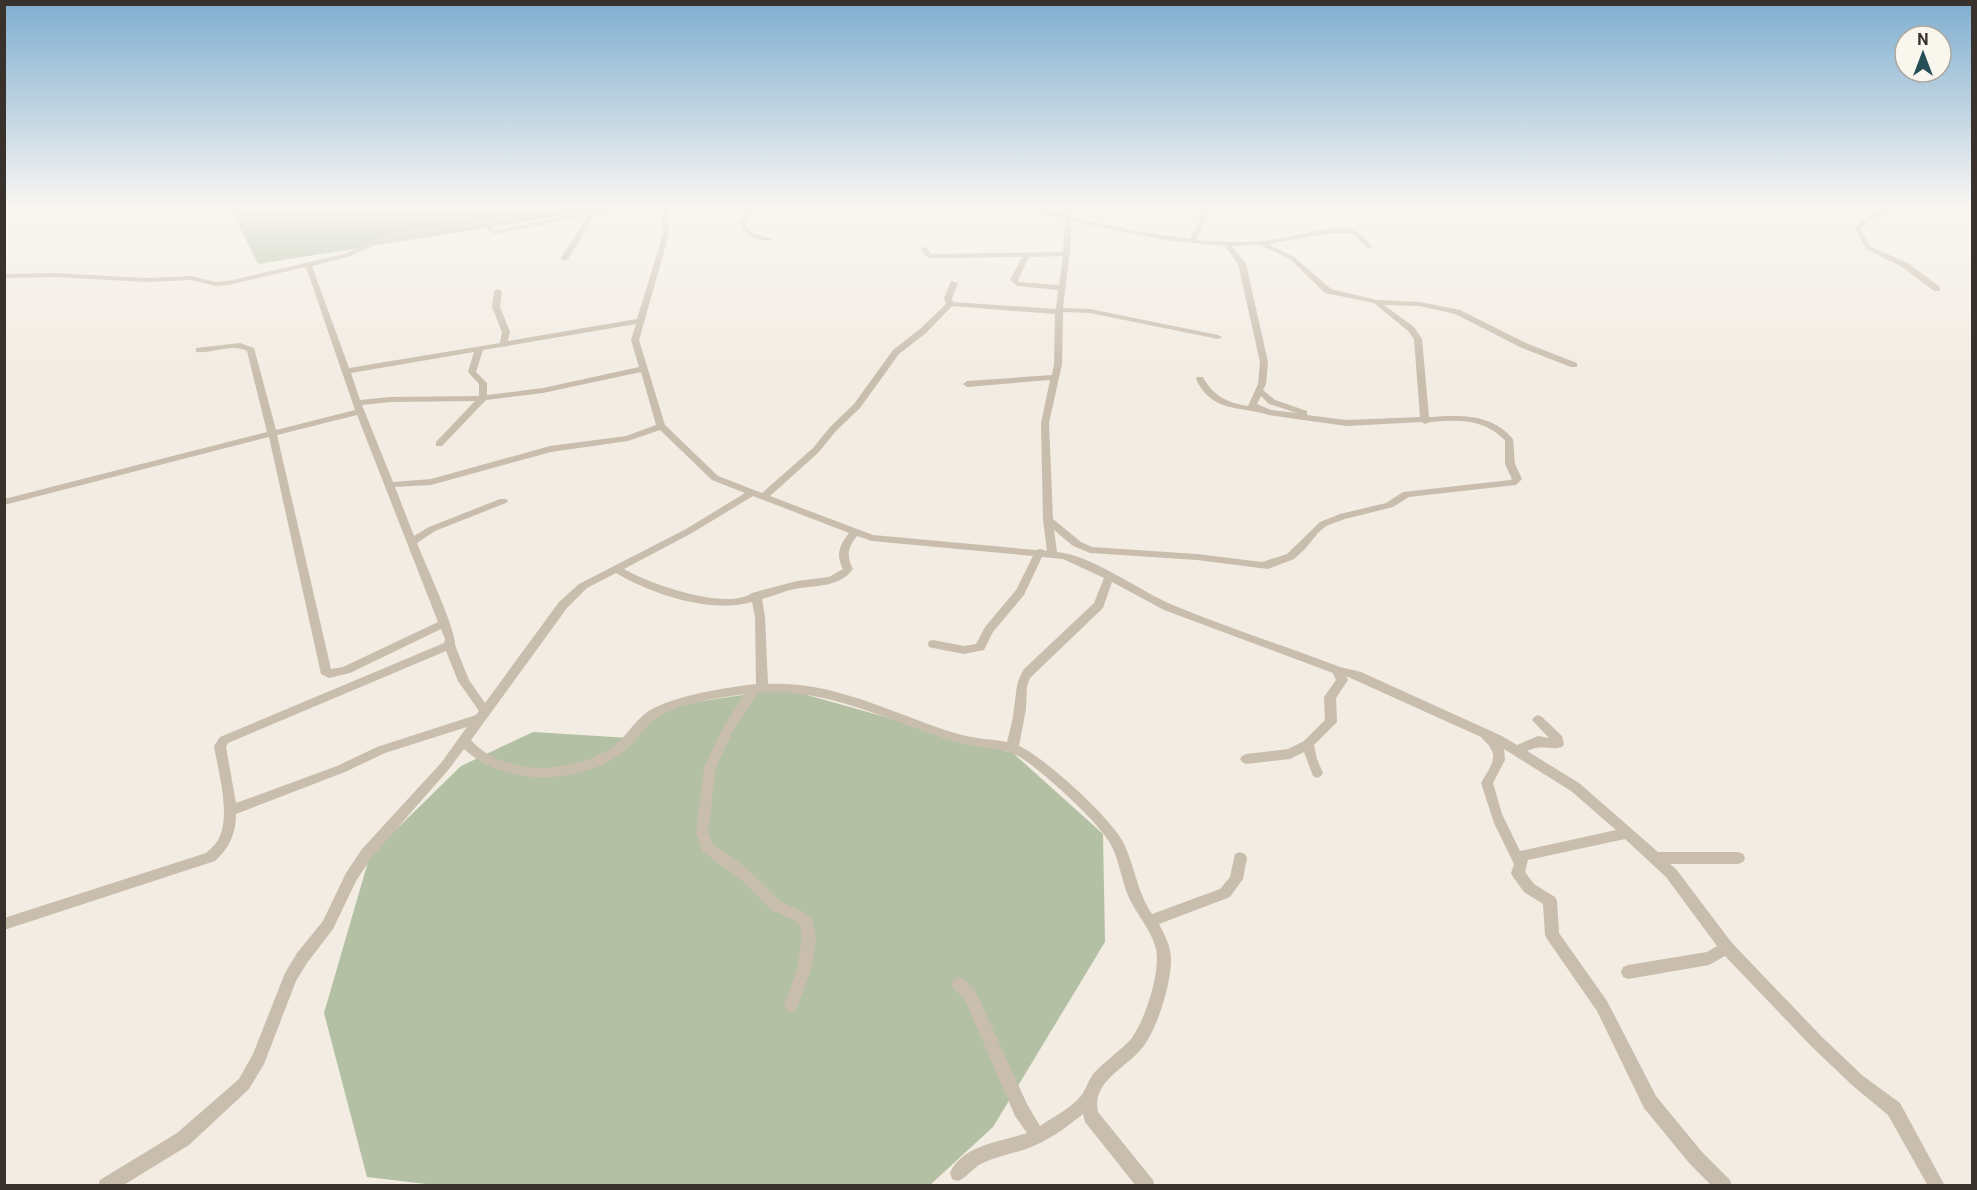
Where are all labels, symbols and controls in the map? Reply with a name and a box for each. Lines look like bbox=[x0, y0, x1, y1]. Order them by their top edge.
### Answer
north arrow bbox=[1893, 24, 1953, 84]
text: N bbox=[1917, 30, 1929, 49]

